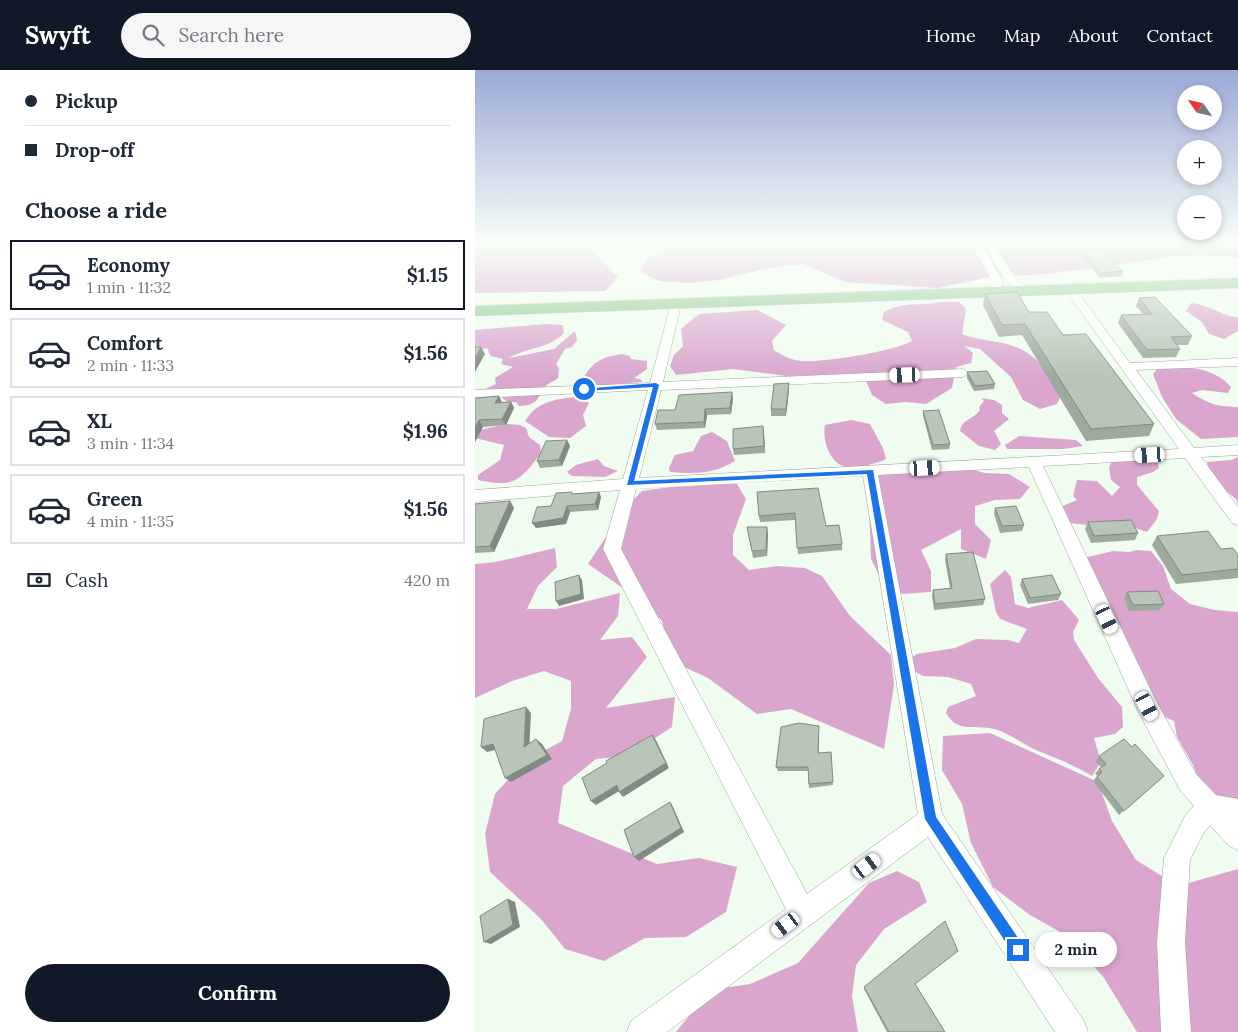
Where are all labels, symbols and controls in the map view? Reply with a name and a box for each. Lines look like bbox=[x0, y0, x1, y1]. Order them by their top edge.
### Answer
search box bbox=[121, 13, 471, 58]
text: Swyft bbox=[25, 20, 91, 51]
icon: search bbox=[139, 21, 167, 49]
text: Search here bbox=[179, 23, 284, 47]
text: Home bbox=[926, 24, 976, 47]
text: Map bbox=[1004, 24, 1040, 47]
text: About bbox=[1068, 24, 1118, 47]
text: Contact bbox=[1146, 24, 1213, 47]
north arrow bbox=[1177, 85, 1223, 130]
map controls bbox=[1177, 85, 1222, 240]
text: Pickup bbox=[55, 89, 118, 113]
text: Drop-off bbox=[55, 138, 134, 162]
button: + bbox=[1177, 140, 1222, 185]
button: − bbox=[1177, 195, 1222, 240]
text: Choose a ride bbox=[25, 196, 167, 224]
icon: car bbox=[27, 253, 72, 298]
text: Economy bbox=[87, 253, 170, 277]
text: $1.15 bbox=[407, 263, 448, 287]
text: 1 min · 11:32 bbox=[87, 277, 171, 297]
icon: car bbox=[27, 331, 72, 376]
text: Comfort bbox=[87, 331, 163, 355]
text: $1.56 bbox=[404, 341, 448, 365]
text: 2 min · 11:33 bbox=[87, 355, 174, 375]
car bbox=[889, 367, 920, 383]
route start bbox=[573, 378, 595, 400]
icon: car bbox=[27, 409, 72, 454]
text: XL bbox=[87, 409, 112, 433]
text: $1.96 bbox=[403, 419, 448, 443]
text: 3 min · 11:34 bbox=[87, 433, 174, 453]
car bbox=[1134, 447, 1165, 463]
car bbox=[909, 460, 940, 476]
icon: car bbox=[27, 487, 72, 532]
text: Green bbox=[87, 487, 143, 511]
text: $1.56 bbox=[404, 497, 448, 521]
text: 4 min · 11:35 bbox=[87, 511, 174, 531]
icon: cash bbox=[25, 566, 53, 594]
text: Cash bbox=[65, 568, 108, 592]
text: 420 m bbox=[404, 570, 450, 590]
car bbox=[1093, 602, 1120, 636]
car bbox=[1133, 689, 1160, 723]
car bbox=[850, 851, 883, 881]
car bbox=[769, 910, 802, 940]
callout: 2 min bbox=[1035, 932, 1118, 968]
route end bbox=[1007, 939, 1029, 961]
text: 2 min bbox=[1055, 939, 1097, 959]
button: Confirm bbox=[25, 964, 450, 1022]

